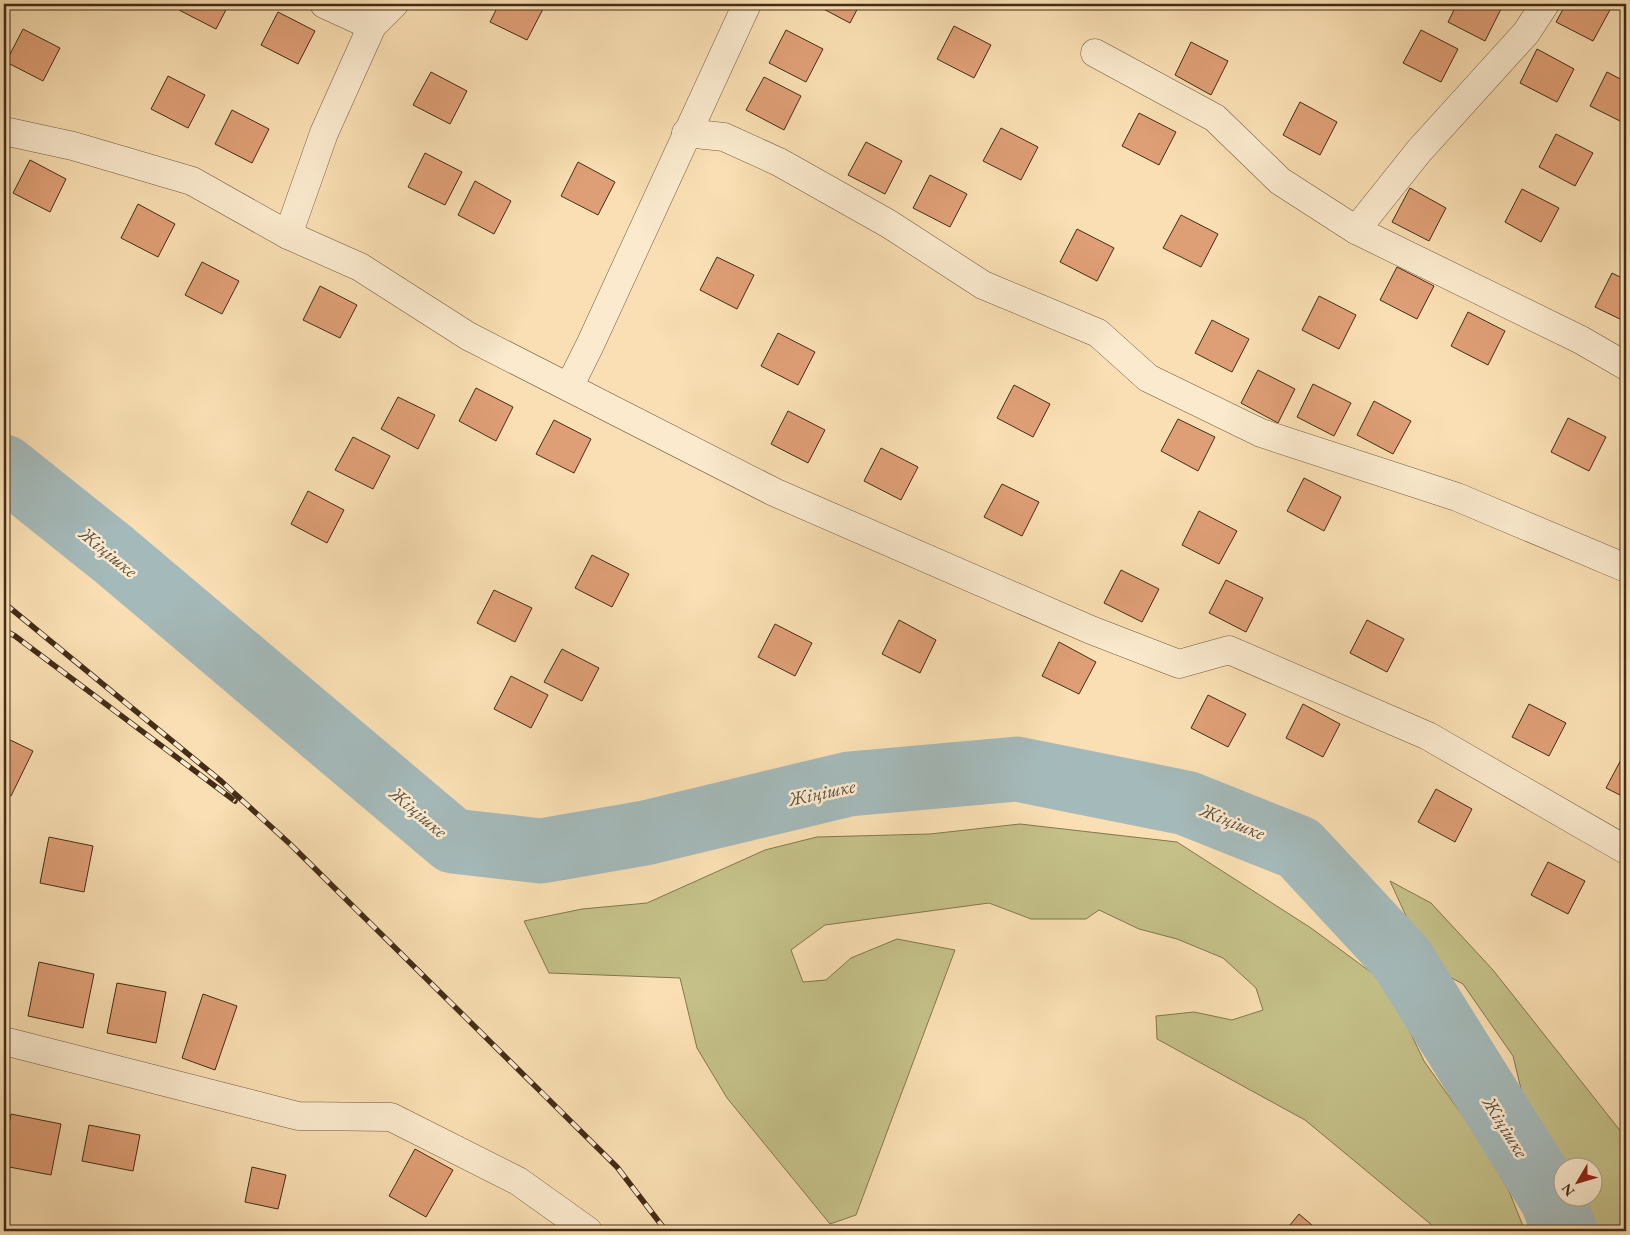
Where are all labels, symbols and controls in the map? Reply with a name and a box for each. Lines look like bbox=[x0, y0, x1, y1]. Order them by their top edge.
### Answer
water label: Жіңішке bbox=[73, 520, 143, 584]
water label: Жіңішке bbox=[785, 773, 858, 812]
water label: Жіңішке bbox=[383, 780, 453, 844]
water label: Жіңішке bbox=[1195, 797, 1269, 846]
water label: Жіңішке bbox=[1476, 1090, 1534, 1163]
north arrow bbox=[1552, 1158, 1602, 1208]
text: N bbox=[1557, 1179, 1578, 1200]

